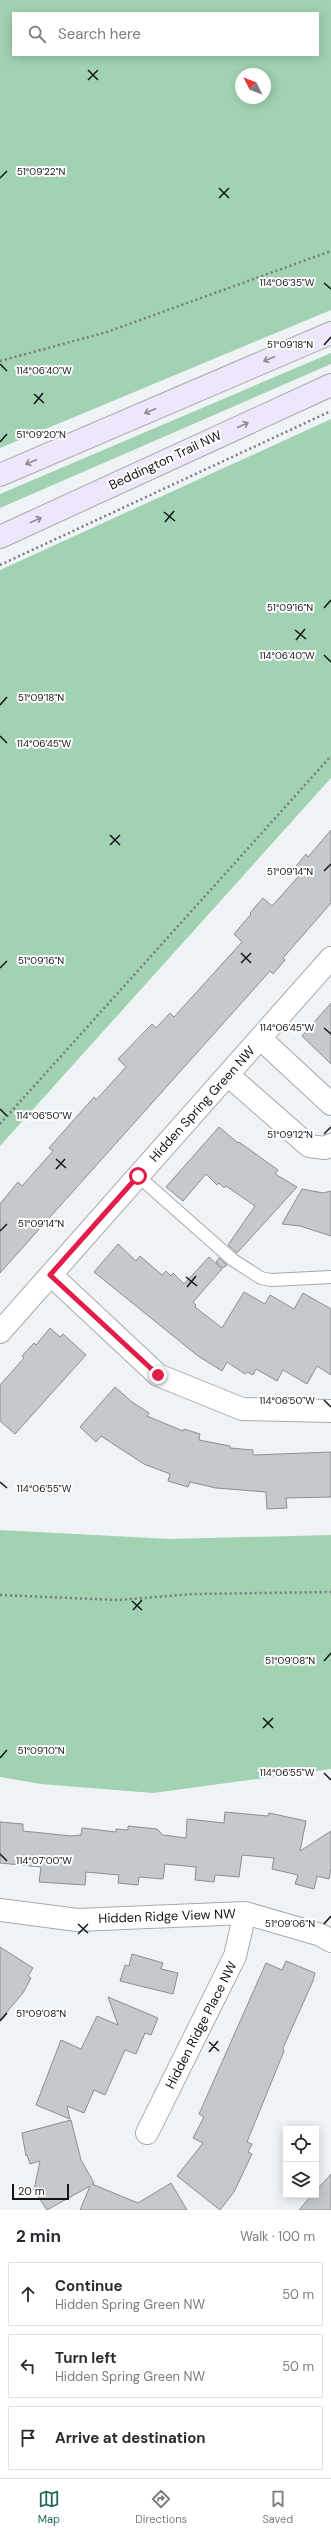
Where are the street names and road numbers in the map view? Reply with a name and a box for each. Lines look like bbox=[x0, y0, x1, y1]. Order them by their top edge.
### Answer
street label: Beddington Trail NW bbox=[106, 426, 224, 494]
street label: Hidden Spring Green NW bbox=[145, 1042, 259, 1165]
street label: Hidden Ridge View NW bbox=[98, 1905, 236, 1927]
street label: Hidden Ridge Place NW bbox=[161, 1958, 241, 2092]

